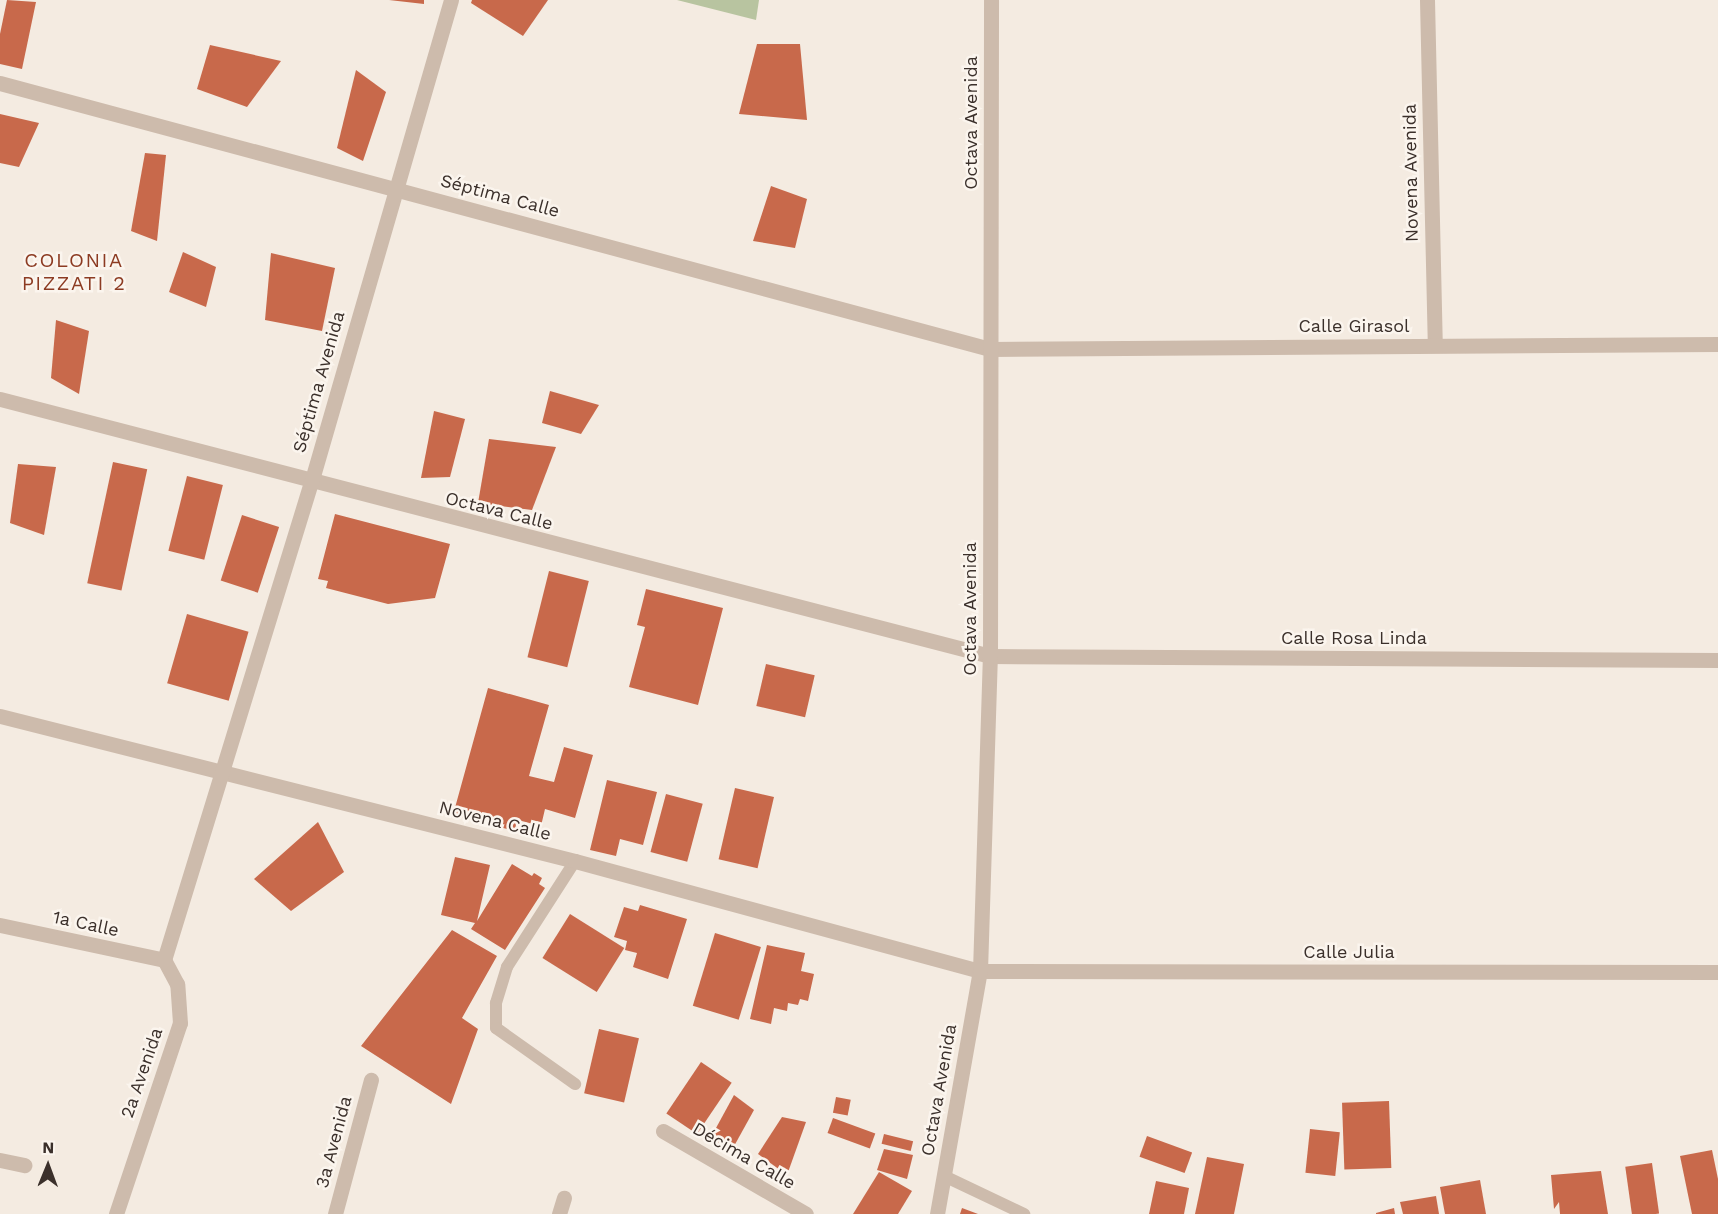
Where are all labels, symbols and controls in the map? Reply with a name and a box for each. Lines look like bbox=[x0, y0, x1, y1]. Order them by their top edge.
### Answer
street label: Octava Avenida bbox=[960, 56, 982, 190]
street label: Novena Avenida bbox=[1399, 103, 1423, 243]
street label: Séptima Calle bbox=[438, 170, 562, 222]
district label: COLONIA PIZZATI 2 bbox=[22, 249, 126, 296]
street label: Séptima Avenida bbox=[288, 308, 350, 456]
street label: Calle Girasol bbox=[1299, 315, 1409, 337]
street label: Octava Calle bbox=[443, 487, 555, 535]
street label: Octava Avenida bbox=[959, 542, 981, 676]
street label: Calle Rosa Linda bbox=[1281, 627, 1427, 649]
street label: Novena Calle bbox=[437, 797, 553, 845]
street label: 1a Calle bbox=[51, 906, 121, 942]
street label: Calle Julia bbox=[1303, 941, 1395, 963]
street label: Octava Avenida bbox=[917, 1022, 961, 1158]
street label: 2a Avenida bbox=[116, 1024, 168, 1122]
street label: 3a Avenida bbox=[311, 1093, 357, 1191]
street label: Décima Calle bbox=[689, 1118, 799, 1194]
north arrow bbox=[18, 1136, 78, 1196]
text: N bbox=[42, 1138, 54, 1157]

